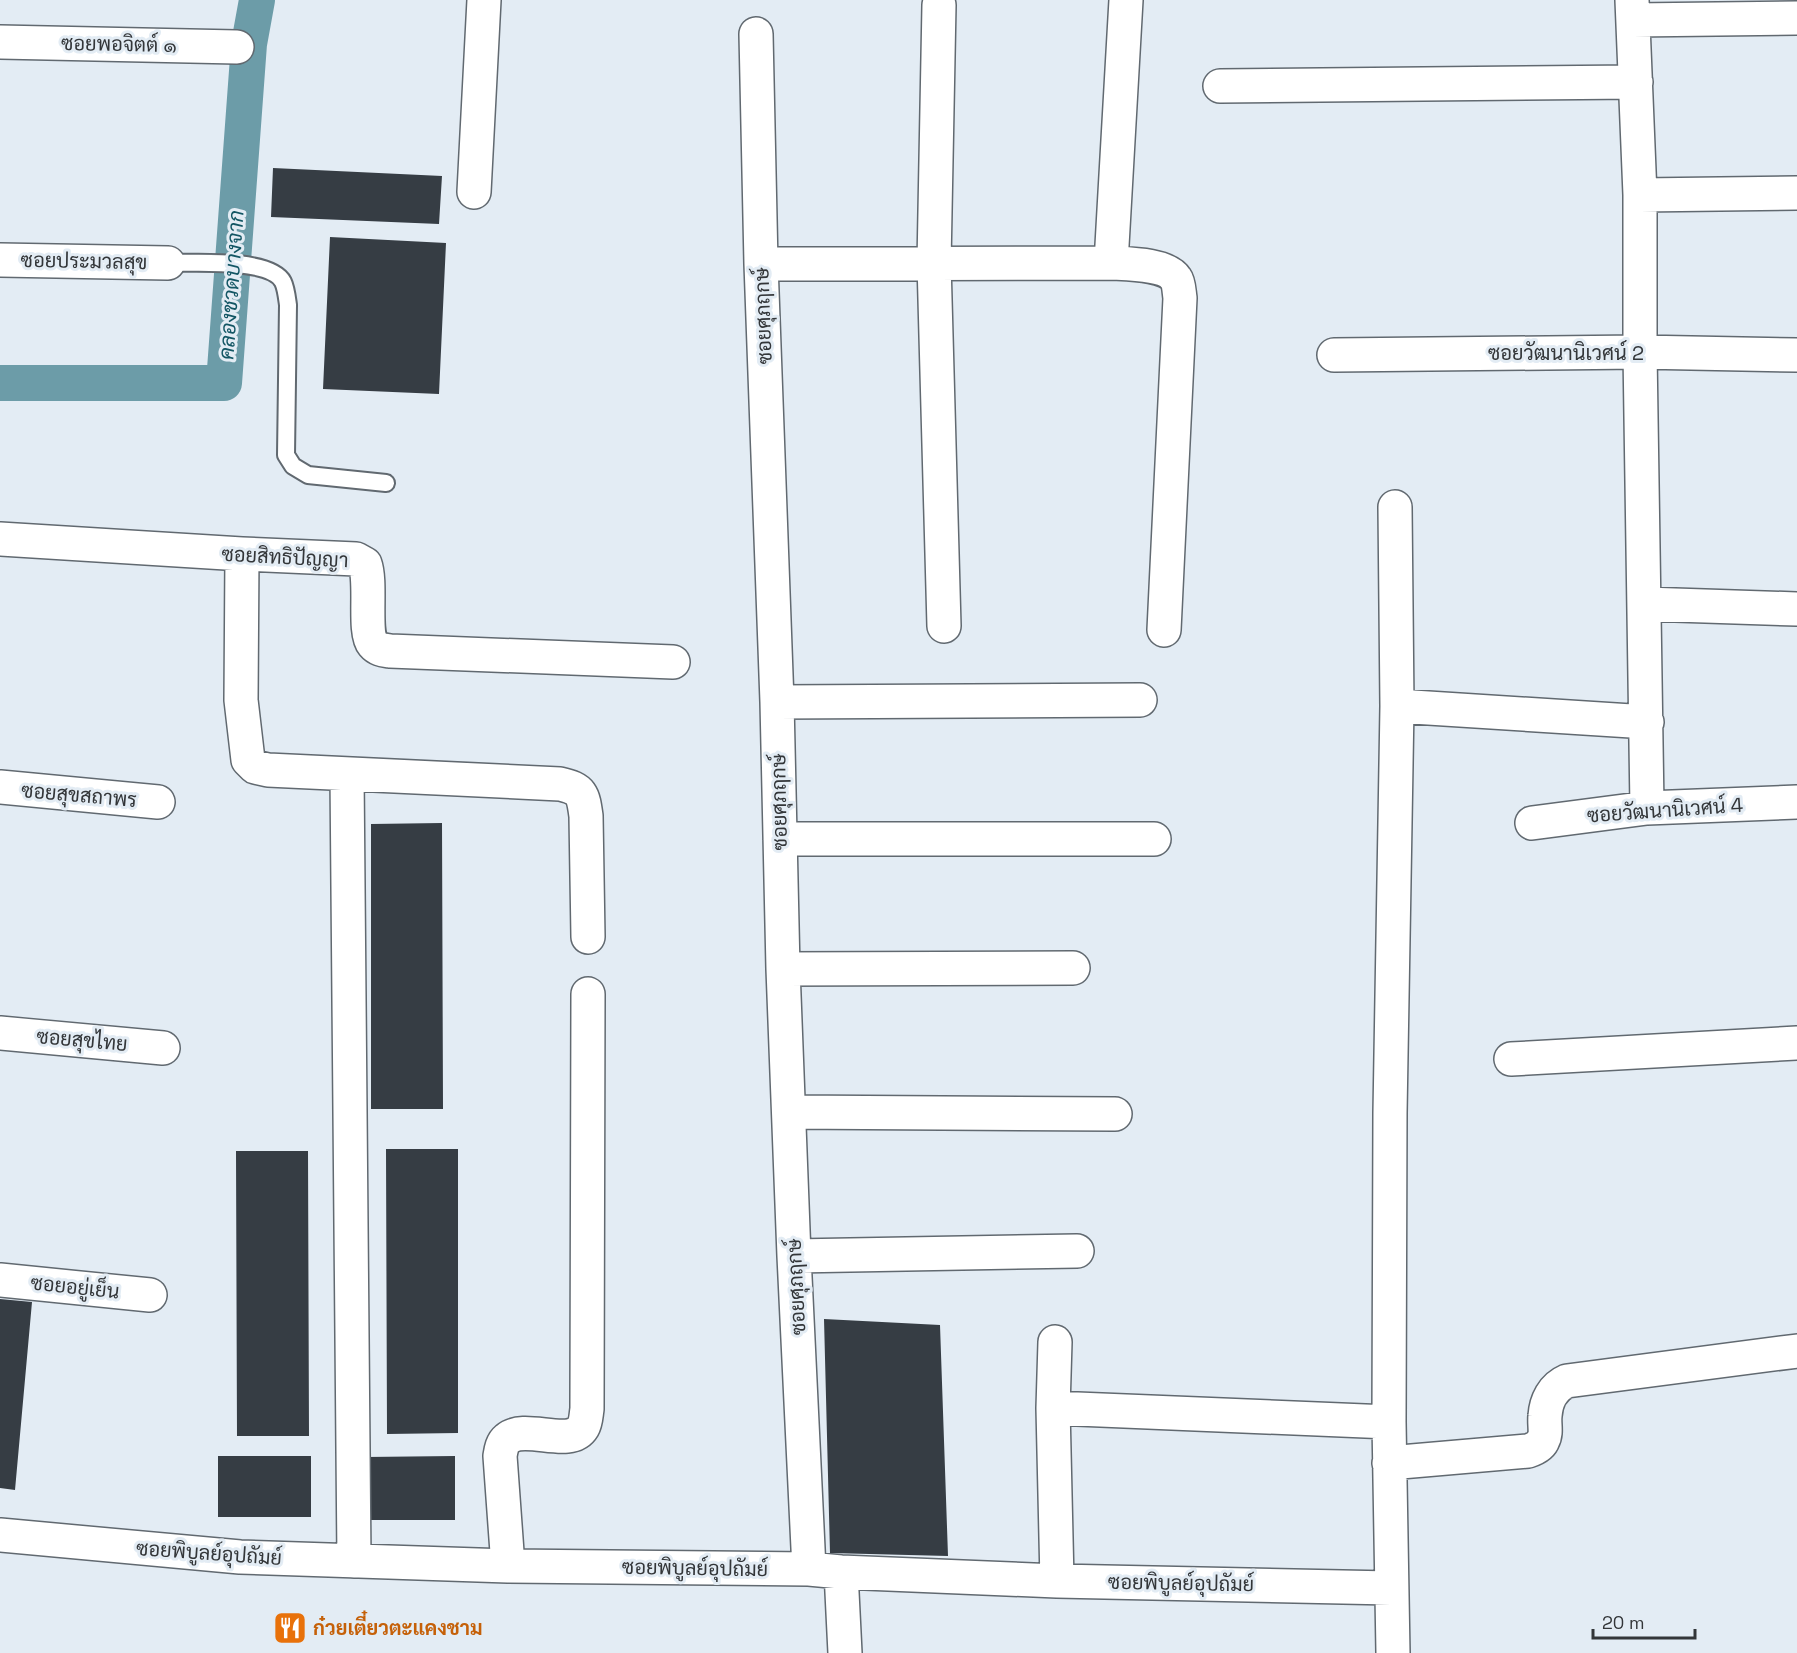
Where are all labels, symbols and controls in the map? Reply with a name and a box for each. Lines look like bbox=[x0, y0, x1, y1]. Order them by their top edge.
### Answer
street label: ซอยพอจิตต์ ๑ bbox=[61, 29, 177, 58]
water label: คลองชวดบางจาก bbox=[212, 209, 250, 361]
street label: ซอยประมวลสุข bbox=[20, 247, 147, 276]
street label: ซอยศุภฤกษ์ bbox=[747, 267, 779, 365]
street label: ซอยวัฒนานิเวศน์ 2 bbox=[1488, 339, 1644, 366]
street label: ซอยสิทธิปัญญา bbox=[221, 541, 349, 573]
street label: ซอยศุภฤกษ์ bbox=[764, 753, 794, 851]
street label: ซอยสุขสถาพร bbox=[20, 777, 138, 814]
street label: ซอยวัฒนานิเวศน์ 4 bbox=[1586, 791, 1744, 828]
street label: ซอยสุขไทย bbox=[35, 1023, 129, 1058]
street label: ซอยศุภฤกษ์ bbox=[779, 1238, 813, 1336]
street label: ซอยอยู่เย็น bbox=[29, 1267, 121, 1307]
street label: ซอยพิบูลย์อุปถัมย์ bbox=[135, 1534, 283, 1573]
street label: ซอยพิบูลย์อุปถัมย์ bbox=[622, 1553, 768, 1584]
street label: ซอยพิบูลย์อุปถัมย์ bbox=[1108, 1568, 1254, 1599]
scale bar bbox=[1593, 1602, 1695, 1640]
restaurant icon: ก๋วยเตี๋ยวตะแคงชาม bbox=[272, 1610, 308, 1646]
place label: ก๋วยเตี๋ยวตะแคงชาม bbox=[313, 1610, 483, 1641]
text: 20 m bbox=[1602, 1611, 1645, 1634]

